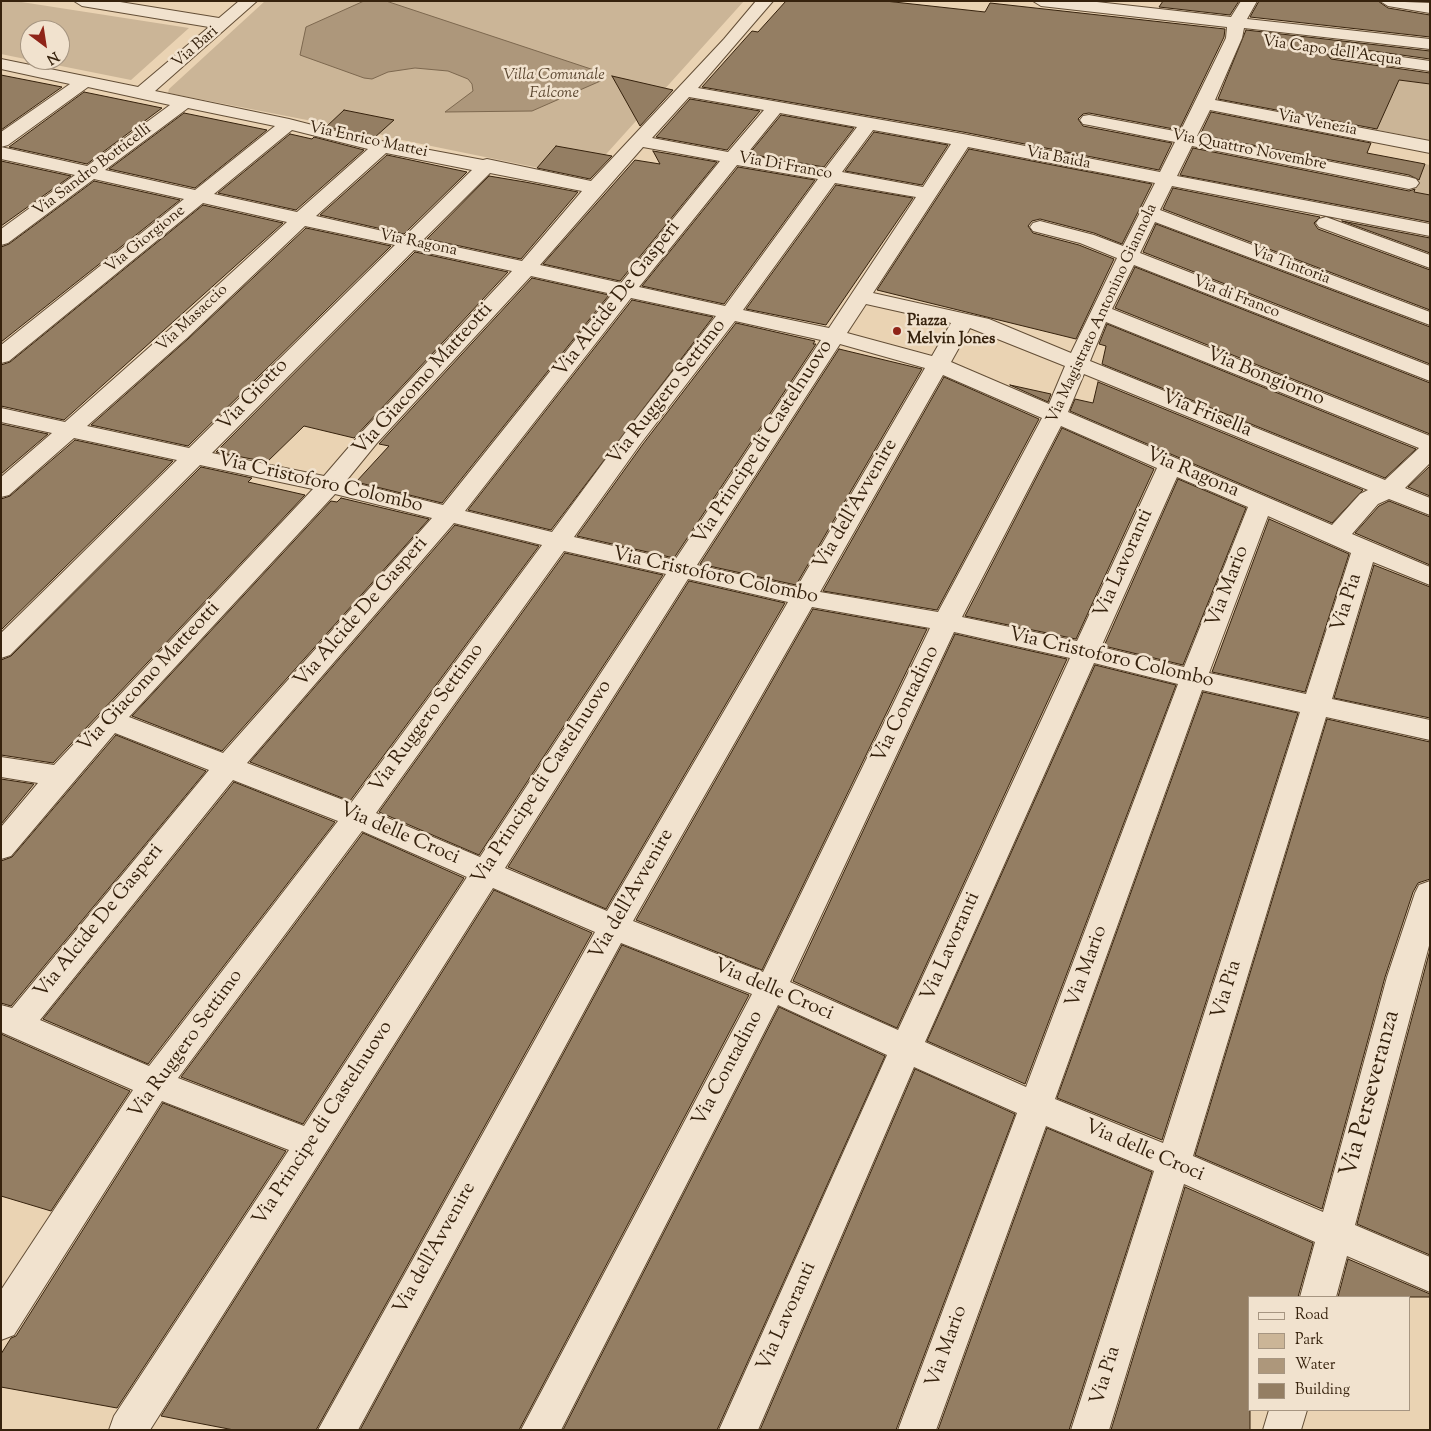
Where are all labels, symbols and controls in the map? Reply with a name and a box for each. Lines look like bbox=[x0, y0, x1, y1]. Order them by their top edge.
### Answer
north arrow bbox=[20, 20, 70, 70]
street label: Via Bari bbox=[169, 23, 223, 73]
street label: Via Capo dell'Acqua bbox=[1261, 33, 1403, 71]
text: N bbox=[42, 46, 62, 68]
park label: Villa Comunale Falcone bbox=[503, 66, 605, 104]
street label: Via Venezia bbox=[1276, 107, 1358, 141]
street label: Via Enrico Mattei bbox=[307, 119, 429, 163]
street label: Via Sandro Botticelli bbox=[30, 120, 156, 222]
street label: Via Quattro Novembre bbox=[1170, 127, 1328, 175]
street label: Via Baida bbox=[1024, 143, 1092, 175]
street label: Via Di Franco bbox=[736, 149, 834, 185]
street label: Via Magistrato Antonino Giannola bbox=[1044, 201, 1162, 427]
street label: Via Giorgione bbox=[102, 202, 190, 278]
street label: Via Alcide De Gasperi bbox=[550, 217, 686, 383]
street label: Via Ragona bbox=[377, 226, 459, 262]
street label: Via Tintoria bbox=[1247, 242, 1333, 290]
street label: Via di Franco bbox=[1190, 273, 1282, 323]
street label: Via Masaccio bbox=[153, 281, 233, 357]
street label: Via Giacomo Matteotti bbox=[349, 299, 499, 461]
place label: Piazza Melvin Jones bbox=[907, 312, 995, 350]
street label: Via Ruggero Settimo bbox=[604, 315, 732, 471]
marker: Piazza Melvin Jones bbox=[891, 325, 903, 337]
street label: Via Principe di Castelnuovo bbox=[689, 336, 839, 550]
street label: Via Bongiorno bbox=[1202, 343, 1328, 413]
street label: Via Giotto bbox=[214, 355, 294, 437]
street label: Via Frisella bbox=[1157, 386, 1255, 444]
street label: Via dell'Avvenire bbox=[810, 435, 904, 575]
street label: Via Ragona bbox=[1142, 444, 1242, 504]
street label: Via Cristoforo Colombo bbox=[215, 449, 425, 519]
street label: Via Lavoranti bbox=[1090, 506, 1160, 622]
street label: Via Alcide De Gasperi bbox=[290, 533, 434, 693]
street label: Via Cristoforo Colombo bbox=[610, 543, 820, 611]
street label: Via Mario bbox=[1202, 543, 1256, 631]
street label: Via Pia bbox=[1327, 571, 1369, 635]
street label: Via Giacomo Matteotti bbox=[74, 598, 226, 758]
street label: Via Cristoforo Colombo bbox=[1006, 624, 1216, 694]
street label: Via Ruggero Settimo bbox=[366, 640, 490, 798]
street label: Via Contadino bbox=[868, 642, 946, 768]
street label: Via Principe di Castelnuovo bbox=[468, 676, 618, 890]
street label: Via delle Croci bbox=[335, 799, 463, 871]
street label: Via dell'Avvenire bbox=[586, 825, 680, 965]
street label: Via Alcide De Gasperi bbox=[30, 840, 170, 1004]
street label: Via Lavoranti bbox=[917, 889, 987, 1005]
street label: Via Mario bbox=[1062, 923, 1114, 1011]
street label: Via delle Croci bbox=[709, 955, 837, 1027]
street label: Via Pia bbox=[1208, 958, 1248, 1022]
street label: Via Ruggero Settimo bbox=[125, 966, 249, 1124]
street label: Via Contadino bbox=[688, 1007, 770, 1131]
street label: Via Perseveranza bbox=[1336, 1008, 1408, 1180]
street label: Via Principe di Castelnuovo bbox=[249, 1017, 399, 1231]
street label: Via delle Croci bbox=[1080, 1116, 1208, 1188]
street label: Via dell'Avvenire bbox=[390, 1179, 482, 1319]
street label: Via Lavoranti bbox=[753, 1259, 823, 1375]
legend bbox=[1248, 1296, 1411, 1411]
street label: Via Mario bbox=[922, 1303, 974, 1391]
text: Road bbox=[1295, 1305, 1329, 1326]
text: Park bbox=[1295, 1330, 1324, 1351]
street label: Via Pia bbox=[1087, 1344, 1127, 1408]
text: Water bbox=[1295, 1355, 1335, 1376]
text: Building bbox=[1295, 1380, 1350, 1401]

